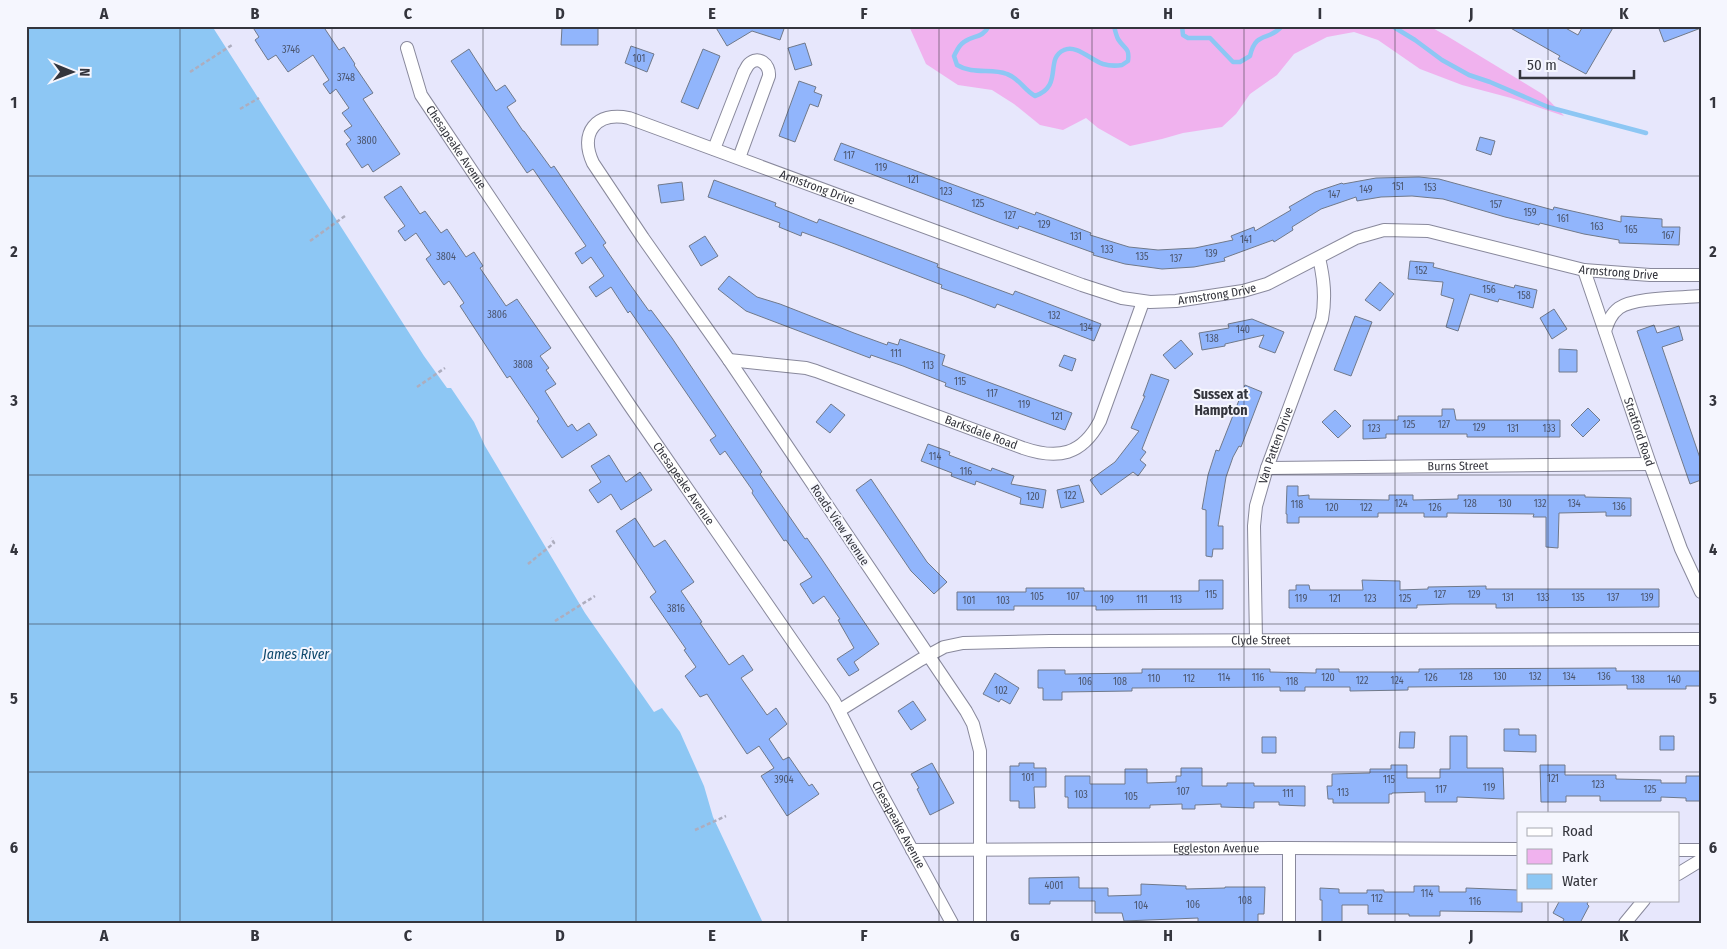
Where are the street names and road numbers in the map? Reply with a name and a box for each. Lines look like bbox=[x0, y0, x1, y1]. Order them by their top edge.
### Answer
street label: Chesapeake Avenue bbox=[423, 103, 489, 192]
street label: Armstrong Drive bbox=[778, 167, 857, 208]
street label: Armstrong Drive bbox=[1578, 262, 1658, 282]
street label: Armstrong Drive bbox=[1177, 280, 1258, 308]
street label: Stratford Road bbox=[1621, 396, 1657, 468]
street label: Van Patten Drive bbox=[1256, 405, 1296, 485]
street label: Barksdale Road bbox=[943, 413, 1019, 452]
street label: Chesapeake Avenue bbox=[650, 439, 717, 528]
street label: Burns Street bbox=[1427, 459, 1489, 473]
street label: Roads View Avenue bbox=[808, 482, 872, 568]
street label: Clyde Street bbox=[1231, 633, 1291, 647]
street label: Chesapeake Avenue bbox=[869, 779, 928, 871]
street label: Eggleston Avenue bbox=[1173, 841, 1259, 856]

